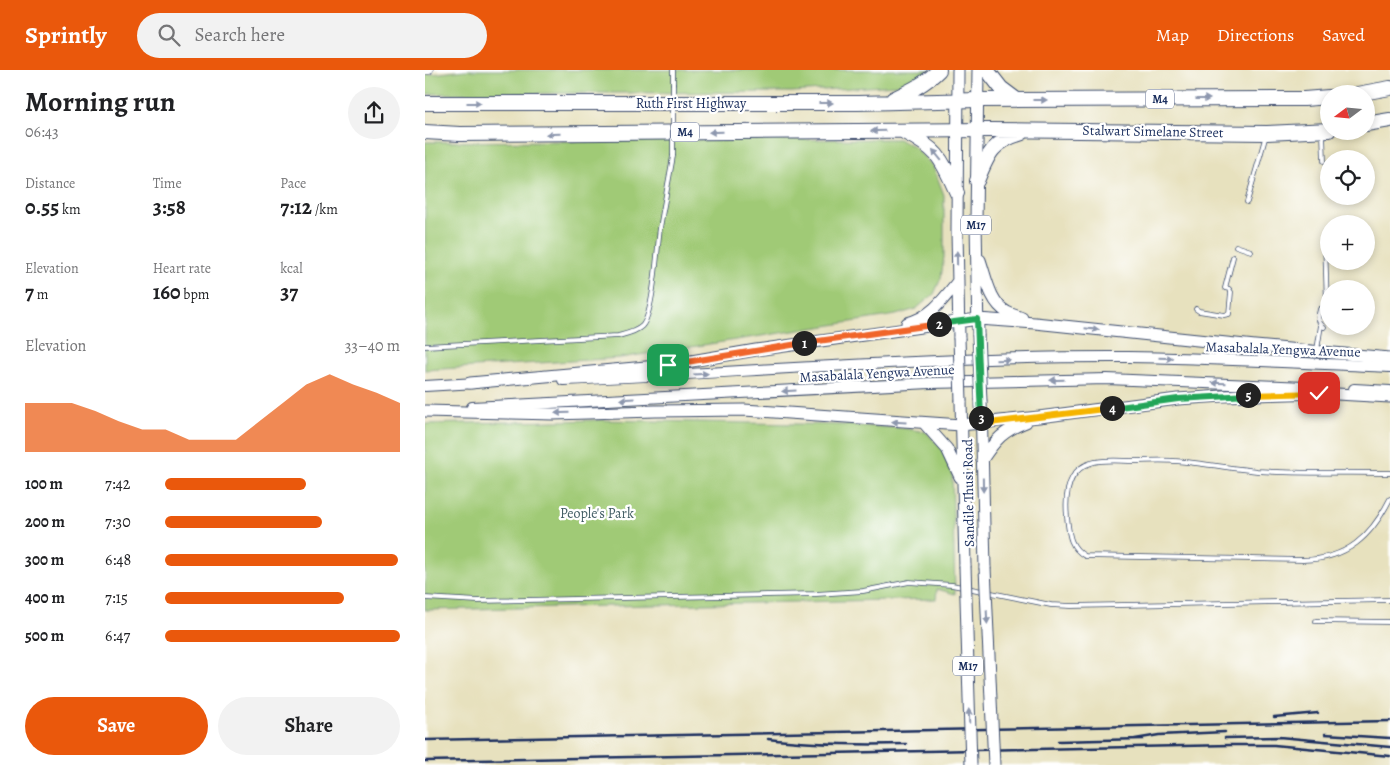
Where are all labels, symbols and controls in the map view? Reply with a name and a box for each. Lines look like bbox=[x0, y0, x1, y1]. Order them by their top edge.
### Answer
search box bbox=[137, 13, 487, 58]
text: Sprintly bbox=[25, 19, 107, 51]
icon: search bbox=[155, 21, 183, 49]
text: Search here bbox=[195, 22, 285, 48]
text: Map bbox=[1156, 23, 1189, 47]
text: Directions bbox=[1217, 23, 1294, 47]
text: Saved bbox=[1322, 23, 1365, 47]
text: Morning run bbox=[25, 83, 175, 121]
north arrow bbox=[1320, 85, 1375, 140]
map controls bbox=[1320, 85, 1375, 335]
button: share bbox=[348, 87, 400, 139]
road number: M4 bbox=[1146, 90, 1174, 108]
street label: Ruth First Highway bbox=[636, 94, 747, 113]
one-way arrow bbox=[1195, 95, 1211, 103]
one-way arrow bbox=[1033, 96, 1049, 104]
one-way arrow bbox=[466, 99, 482, 107]
one-way arrow bbox=[818, 99, 834, 107]
text: 06:43 bbox=[25, 121, 59, 143]
street label: Stalwart Simelane Street bbox=[1082, 121, 1224, 142]
road number: M4 bbox=[671, 122, 699, 142]
one-way arrow bbox=[870, 127, 886, 135]
one-way arrow bbox=[708, 128, 724, 136]
one-way arrow bbox=[545, 130, 561, 138]
one-way arrow bbox=[931, 149, 942, 162]
button: locate bbox=[1320, 150, 1375, 205]
text: Distance bbox=[25, 174, 75, 193]
text: Time bbox=[153, 174, 182, 193]
text: Pace bbox=[280, 174, 306, 193]
text: 0.55 bbox=[25, 193, 59, 221]
text: 3:58 bbox=[153, 193, 186, 221]
text: 7:12 bbox=[280, 193, 312, 221]
text: km bbox=[59, 200, 81, 219]
text: /km bbox=[312, 200, 338, 219]
button: + bbox=[1320, 215, 1375, 270]
road number: M17 bbox=[961, 216, 991, 234]
one-way arrow bbox=[953, 250, 961, 266]
text: Elevation bbox=[25, 259, 79, 278]
text: Heart rate bbox=[153, 259, 211, 278]
text: kcal bbox=[280, 259, 303, 278]
text: 7 bbox=[25, 278, 34, 306]
text: 160 bbox=[153, 278, 181, 306]
text: 37 bbox=[280, 278, 298, 306]
button: − bbox=[1320, 280, 1375, 335]
text: m bbox=[34, 285, 48, 304]
text: bpm bbox=[181, 285, 209, 304]
pin: 2 bbox=[927, 312, 951, 336]
text: 2 bbox=[936, 315, 943, 334]
one-way arrow bbox=[1084, 325, 1100, 333]
pin: 1 bbox=[791, 330, 817, 356]
text: 1 bbox=[802, 334, 807, 353]
text: Elevation bbox=[25, 335, 86, 357]
text: 33–40 m bbox=[345, 335, 400, 357]
street label: Masabalala Yengwa Avenue bbox=[1205, 337, 1361, 362]
pin bbox=[647, 344, 689, 386]
icon: arrive bbox=[654, 351, 682, 379]
one-way arrow bbox=[1158, 354, 1174, 362]
one-way arrow bbox=[995, 355, 1011, 363]
street label: Masabalala Yengwa Avenue bbox=[799, 360, 955, 387]
one-way arrow bbox=[693, 369, 709, 377]
pin bbox=[1298, 372, 1340, 414]
one-way arrow bbox=[1048, 376, 1064, 384]
one-way arrow bbox=[1211, 379, 1227, 387]
icon: check bbox=[1305, 379, 1333, 407]
pin: 5 bbox=[1235, 382, 1261, 408]
text: 5 bbox=[1246, 386, 1251, 405]
one-way arrow bbox=[781, 387, 797, 395]
one-way arrow bbox=[619, 396, 635, 404]
pin: 4 bbox=[1099, 396, 1125, 420]
text: 4 bbox=[1109, 399, 1116, 418]
pin: 3 bbox=[969, 406, 993, 430]
text: 3 bbox=[978, 409, 985, 428]
one-way arrow bbox=[554, 410, 570, 418]
one-way arrow bbox=[891, 417, 907, 425]
street label: Sandile Thusi Road bbox=[958, 438, 979, 547]
text: 100 m bbox=[25, 473, 63, 495]
text: 7:42 bbox=[105, 473, 130, 495]
one-way arrow bbox=[979, 478, 987, 494]
park label: People's Park bbox=[560, 504, 634, 523]
text: 200 m bbox=[25, 511, 65, 533]
text: 7:30 bbox=[105, 511, 131, 533]
text: 300 m bbox=[25, 549, 64, 571]
text: 6:48 bbox=[105, 549, 131, 571]
text: 400 m bbox=[25, 587, 65, 609]
text: 7:15 bbox=[105, 587, 128, 609]
one-way arrow bbox=[983, 609, 991, 625]
text: 500 m bbox=[25, 625, 64, 647]
text: 6:47 bbox=[105, 625, 130, 647]
road number: M17 bbox=[953, 656, 983, 676]
button: Save bbox=[25, 697, 208, 755]
button: Share bbox=[218, 697, 400, 755]
one-way arrow bbox=[965, 708, 973, 724]

